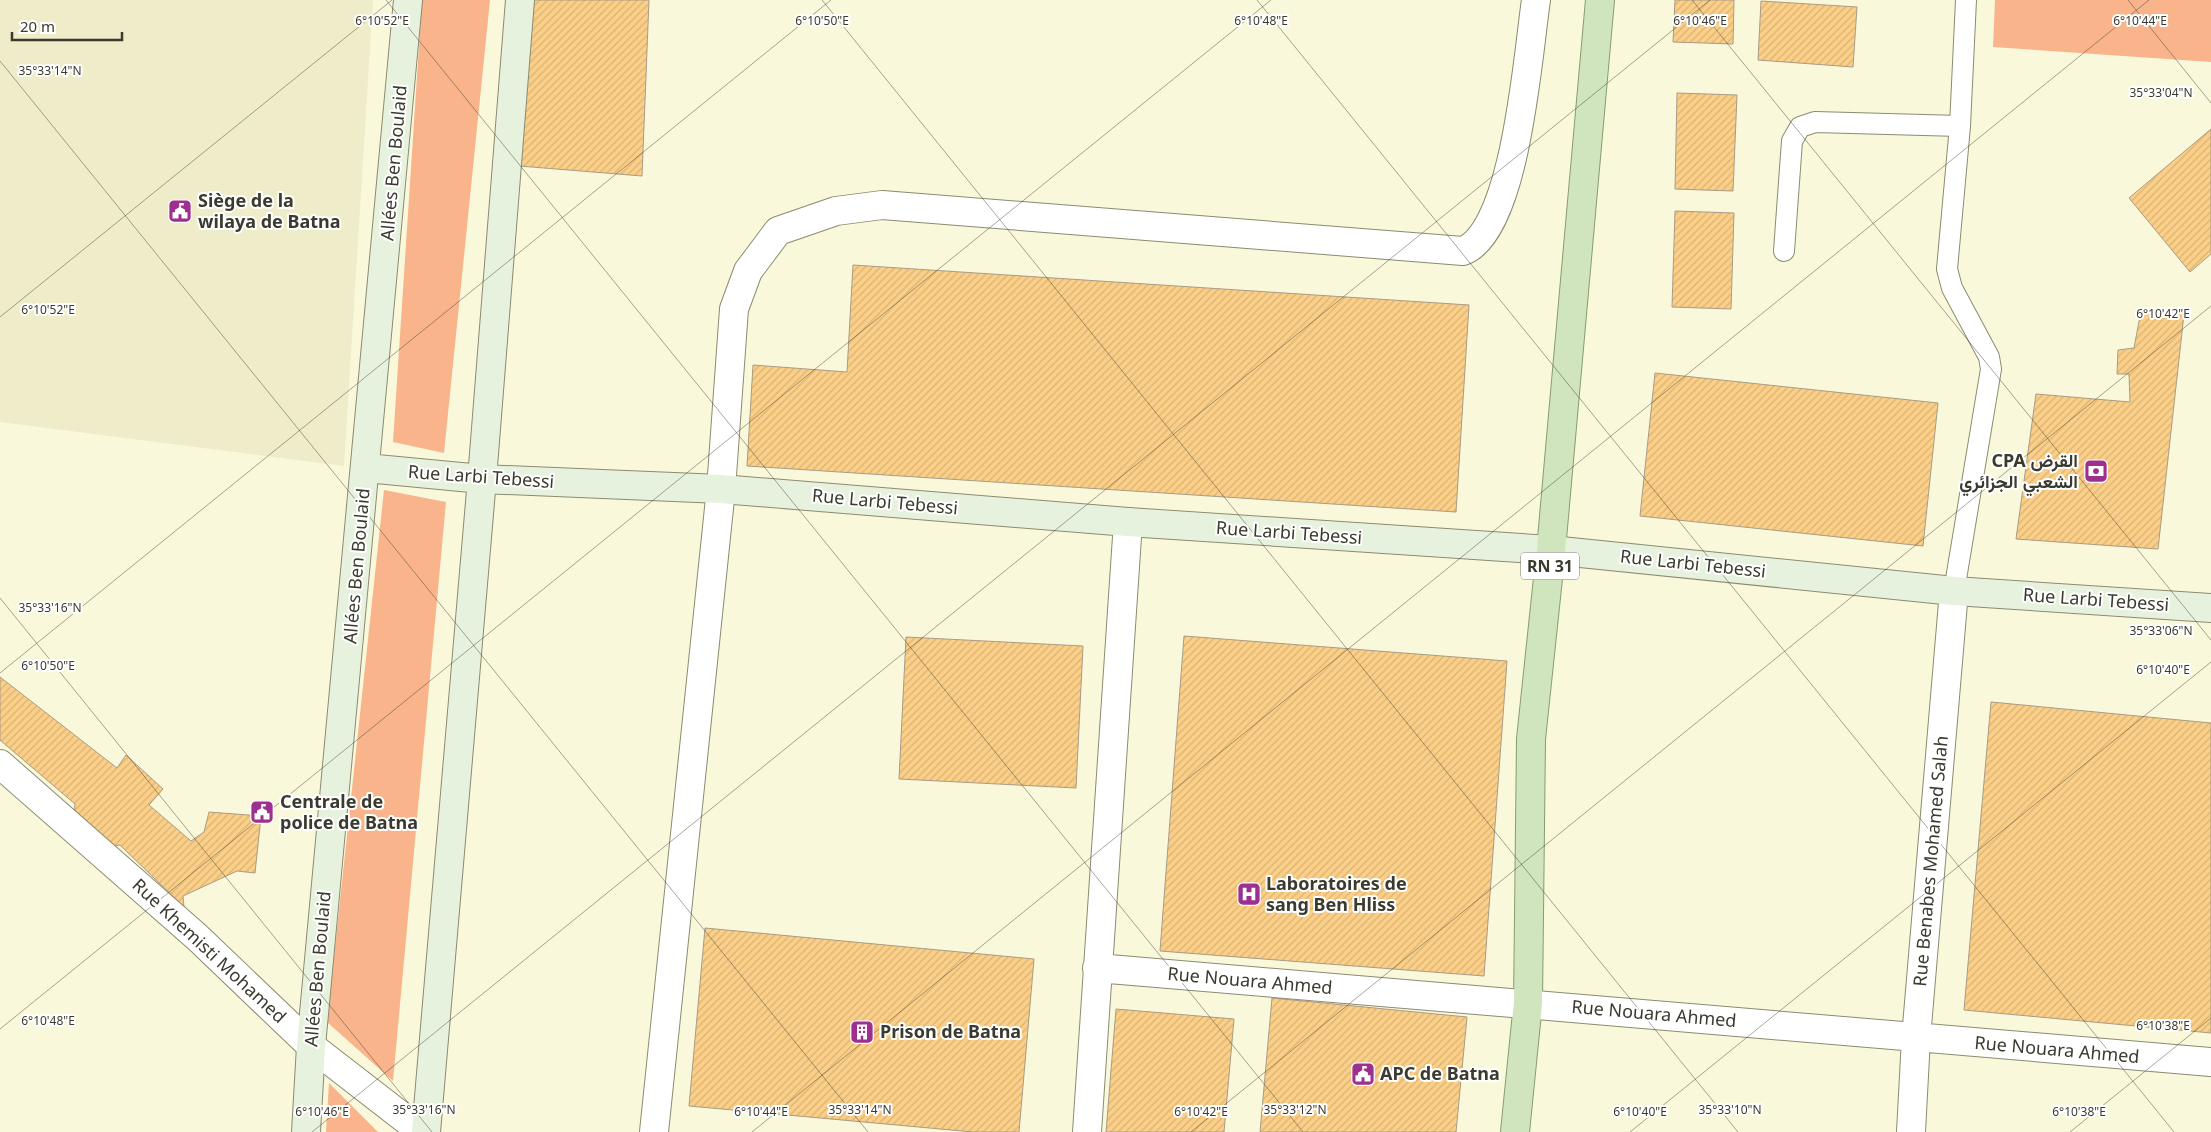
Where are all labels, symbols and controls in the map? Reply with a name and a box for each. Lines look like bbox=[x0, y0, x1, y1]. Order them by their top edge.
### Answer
scale bar bbox=[12, 10, 122, 42]
text: 6°10'52"E bbox=[355, 12, 409, 29]
text: 6°10'50"E bbox=[795, 12, 849, 29]
text: 6°10'48"E bbox=[1234, 12, 1288, 29]
text: 6°10'46"E bbox=[1673, 12, 1727, 29]
text: 6°10'44"E bbox=[2113, 12, 2167, 29]
text: 20 m bbox=[20, 16, 55, 36]
text: 35°33'14"N bbox=[18, 62, 82, 79]
street label: Allées Ben Boulaid bbox=[374, 84, 412, 242]
text: 35°33'04"N bbox=[2129, 84, 2193, 101]
place label: Siège de la wilaya de Batna bbox=[198, 188, 341, 233]
public building icon: Siège de la wilaya de Batna bbox=[167, 198, 193, 224]
text: 6°10'52"E bbox=[21, 301, 75, 318]
text: 6°10'42"E bbox=[2136, 305, 2190, 322]
place label: CPA القرض الشعبي الجزائري bbox=[1959, 448, 2078, 497]
bank icon: CPA القرض الشعبي الجزائري bbox=[2083, 458, 2109, 484]
street label: Rue Larbi Tebessi bbox=[407, 459, 555, 493]
street label: Rue Larbi Tebessi bbox=[811, 483, 959, 519]
street label: Allées Ben Boulaid bbox=[337, 487, 375, 645]
street label: Rue Larbi Tebessi bbox=[1215, 515, 1363, 549]
street label: Rue Larbi Tebessi bbox=[1619, 543, 1767, 583]
road number: RN 31 bbox=[1521, 552, 1579, 580]
street label: Rue Larbi Tebessi bbox=[2022, 582, 2170, 616]
text: 35°33'16"N bbox=[18, 599, 82, 616]
text: 35°33'06"N bbox=[2129, 622, 2193, 639]
text: 6°10'50"E bbox=[21, 657, 75, 674]
text: 6°10'40"E bbox=[2136, 661, 2190, 678]
street label: Rue Benabes Mohamed Salah bbox=[1907, 734, 1953, 987]
place label: Centrale de police de Batna bbox=[280, 789, 418, 834]
public building icon: Centrale de police de Batna bbox=[249, 799, 275, 825]
place label: Laboratoires de sang Ben Hliss bbox=[1266, 871, 1407, 916]
street label: Rue Khemisti Mohamed bbox=[128, 873, 292, 1028]
hospital icon: Laboratoires de sang Ben Hliss bbox=[1236, 881, 1262, 907]
street label: Allées Ben Boulaid bbox=[298, 890, 336, 1048]
street label: Rue Nouara Ahmed bbox=[1167, 961, 1334, 999]
street label: Rue Nouara Ahmed bbox=[1571, 994, 1738, 1032]
text: 6°10'48"E bbox=[21, 1012, 75, 1029]
text: 6°10'38"E bbox=[2136, 1017, 2190, 1034]
building icon: Prison de Batna bbox=[849, 1019, 875, 1045]
place label: Prison de Batna bbox=[880, 1019, 1021, 1043]
street label: Rue Nouara Ahmed bbox=[1974, 1030, 2141, 1068]
public building icon: APC de Batna bbox=[1350, 1061, 1376, 1087]
place label: APC de Batna bbox=[1380, 1061, 1500, 1085]
text: 35°33'16"N bbox=[392, 1101, 456, 1118]
text: 35°33'14"N bbox=[828, 1101, 892, 1118]
text: 35°33'12"N bbox=[1263, 1101, 1327, 1118]
text: 35°33'10"N bbox=[1698, 1101, 1762, 1118]
text: 6°10'46"E bbox=[295, 1103, 349, 1120]
text: 6°10'44"E bbox=[734, 1103, 788, 1120]
text: 6°10'42"E bbox=[1174, 1103, 1228, 1120]
text: 6°10'40"E bbox=[1613, 1103, 1667, 1120]
text: 6°10'38"E bbox=[2052, 1103, 2106, 1120]

